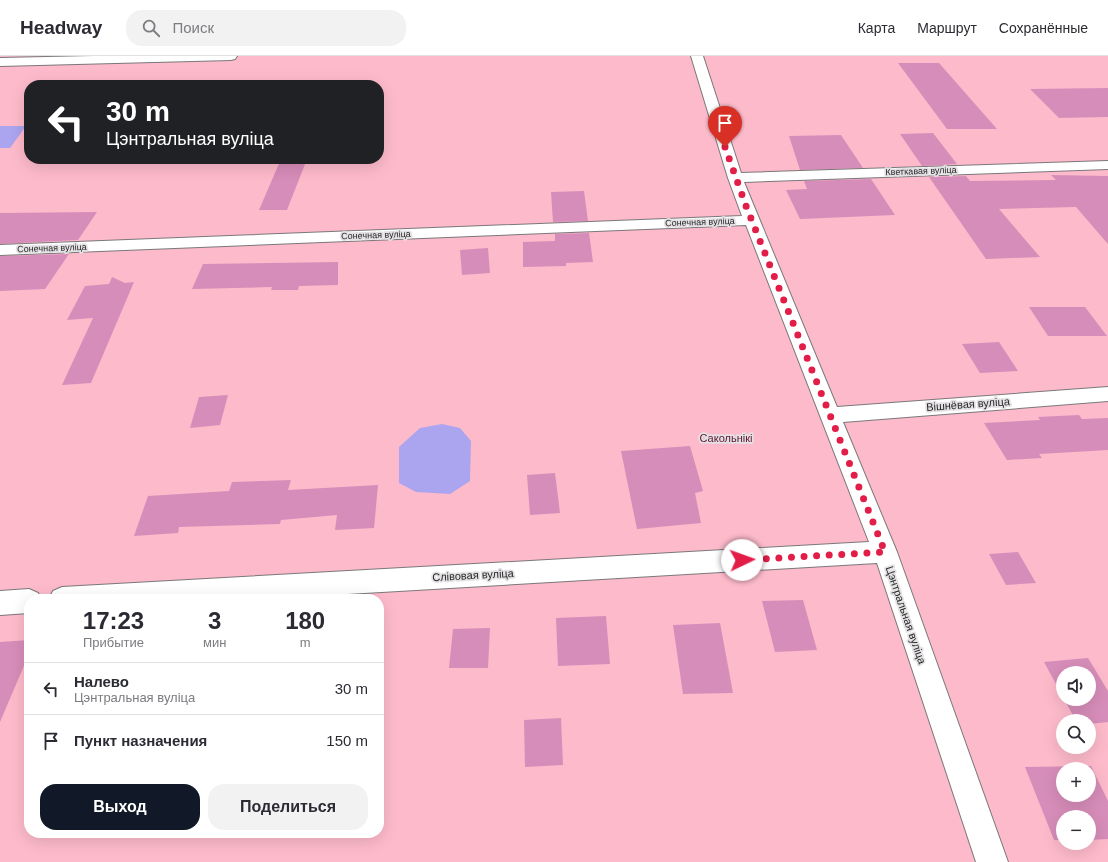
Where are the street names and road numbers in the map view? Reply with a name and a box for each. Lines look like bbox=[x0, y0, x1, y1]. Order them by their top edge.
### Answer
street label: Кветкавая вуліца bbox=[885, 165, 957, 177]
street label: Сонечная вуліца bbox=[665, 216, 735, 228]
street label: Сонечная вуліца bbox=[341, 229, 411, 241]
street label: Сонечная вуліца bbox=[17, 242, 87, 254]
street label: Вішнёвая вуліца bbox=[926, 395, 1011, 413]
street label: Цэнтральная вуліца bbox=[884, 565, 929, 666]
street label: Слівовая вуліца bbox=[432, 567, 515, 583]

